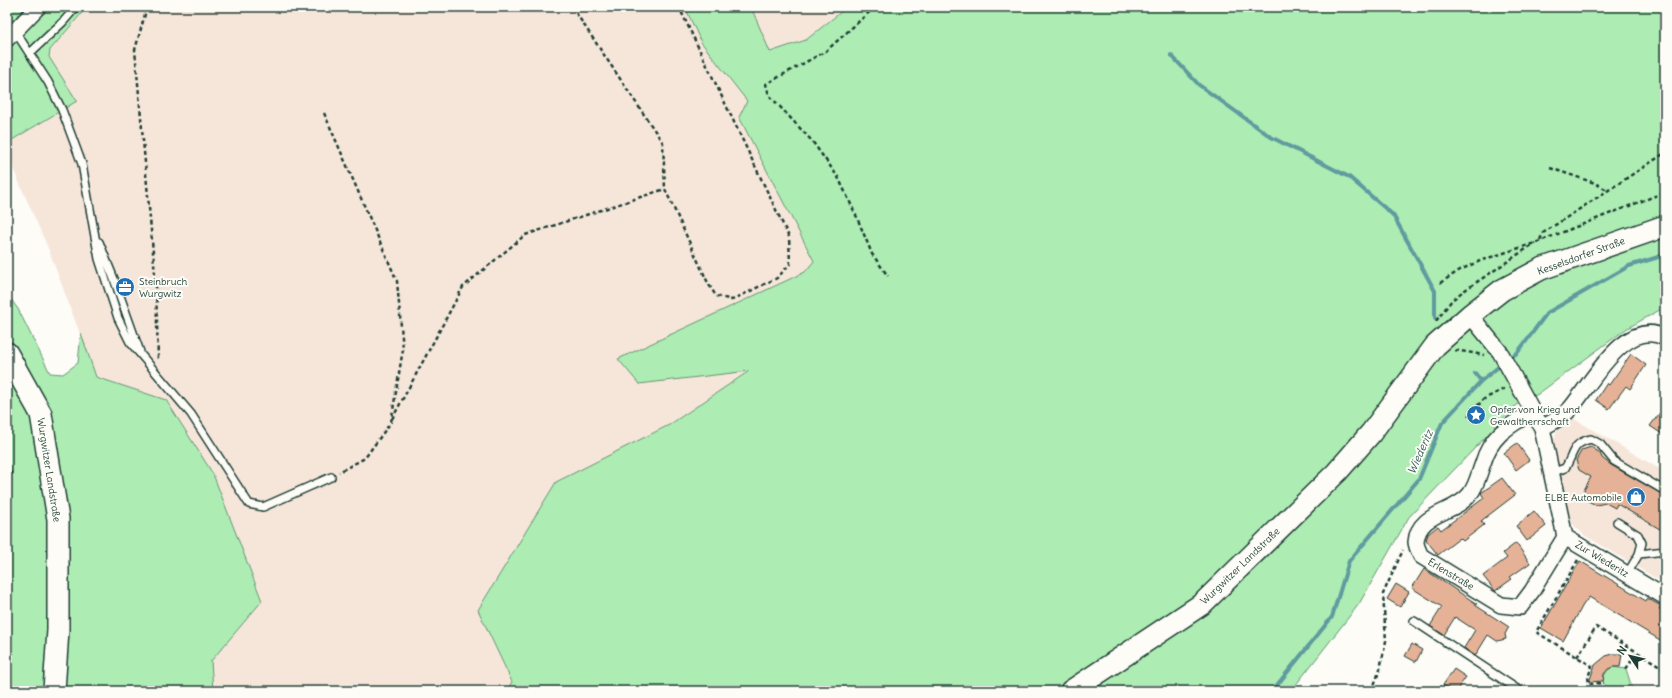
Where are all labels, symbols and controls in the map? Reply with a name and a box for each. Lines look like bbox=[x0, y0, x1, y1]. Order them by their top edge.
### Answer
street label: Kesselsdorfer Straße bbox=[1535, 234, 1627, 278]
place label: Steinbruch Wurgwitz bbox=[139, 275, 188, 300]
office icon: Steinbruch Wurgwitz bbox=[114, 276, 136, 298]
place label: Opfer von Krieg und Gewaltherrschaft bbox=[1490, 403, 1580, 428]
place icon: Opfer von Krieg und Gewaltherrschaft bbox=[1465, 404, 1487, 426]
street label: Wurgwitzer Landstraße bbox=[34, 417, 64, 523]
water label: Wiederitz bbox=[1404, 426, 1437, 476]
shop icon: ELBE Automobile bbox=[1625, 486, 1647, 508]
place label: ELBE Automobile bbox=[1545, 491, 1622, 504]
street label: Wurgwitzer Landstraße bbox=[1198, 525, 1282, 607]
street label: Zur Wiederitz bbox=[1573, 538, 1631, 580]
street label: Erlenstraße bbox=[1425, 555, 1477, 593]
north arrow bbox=[1610, 636, 1650, 676]
text: N bbox=[1614, 643, 1630, 657]

